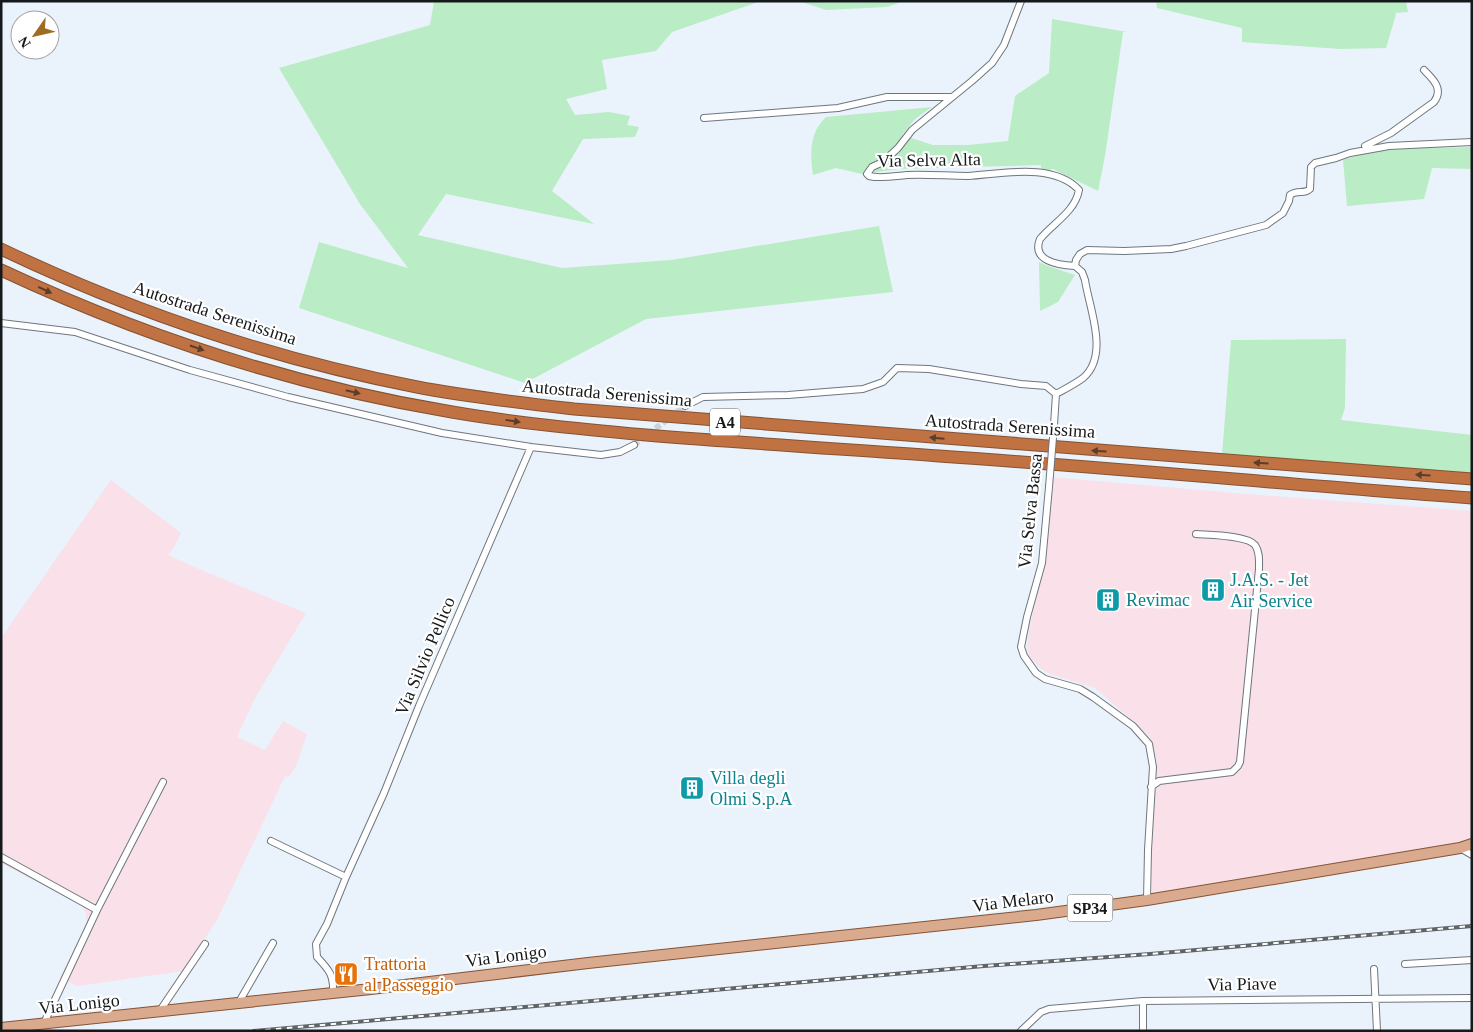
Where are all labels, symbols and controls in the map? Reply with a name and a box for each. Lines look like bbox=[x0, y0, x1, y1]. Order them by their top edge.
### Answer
north arrow bbox=[10, 10, 60, 60]
text: N bbox=[16, 34, 34, 50]
street label: Via Selva Alta bbox=[877, 149, 981, 171]
street label: Autostrada Serenissima bbox=[131, 277, 299, 349]
one-way arrow bbox=[38, 286, 53, 294]
one-way arrow bbox=[190, 344, 205, 352]
street label: Autostrada Serenissima bbox=[521, 376, 693, 410]
one-way arrow bbox=[346, 388, 361, 396]
road number: A4 bbox=[710, 408, 740, 436]
street label: Autostrada Serenissima bbox=[924, 410, 1096, 442]
one-way arrow bbox=[506, 418, 522, 426]
one-way arrow bbox=[929, 434, 945, 442]
one-way arrow bbox=[1091, 446, 1107, 454]
street label: Via Selva Bassa bbox=[1014, 452, 1046, 570]
one-way arrow bbox=[1253, 458, 1269, 466]
one-way arrow bbox=[1415, 471, 1431, 479]
place label: J.A.S. - Jet Air Service bbox=[1230, 570, 1312, 611]
building icon: J.A.S. - Jet Air Service bbox=[1200, 577, 1226, 603]
building icon: Revimac bbox=[1095, 587, 1121, 613]
place label: Revimac bbox=[1126, 590, 1190, 610]
street label: Via Silvio Pellico bbox=[391, 594, 459, 718]
place label: Villa degli Olmi S.p.A bbox=[710, 768, 793, 809]
building icon: Villa degli Olmi S.p.A bbox=[679, 775, 705, 801]
street label: Via Melaro bbox=[971, 886, 1055, 916]
road number: SP34 bbox=[1068, 894, 1112, 921]
street label: Via Lonigo bbox=[464, 941, 548, 971]
place label: Trattoria al Passeggio bbox=[364, 954, 454, 995]
restaurant icon: Trattoria al Passeggio bbox=[333, 961, 359, 987]
street label: Via Piave bbox=[1207, 973, 1277, 995]
street label: Via Lonigo bbox=[37, 990, 121, 1018]

